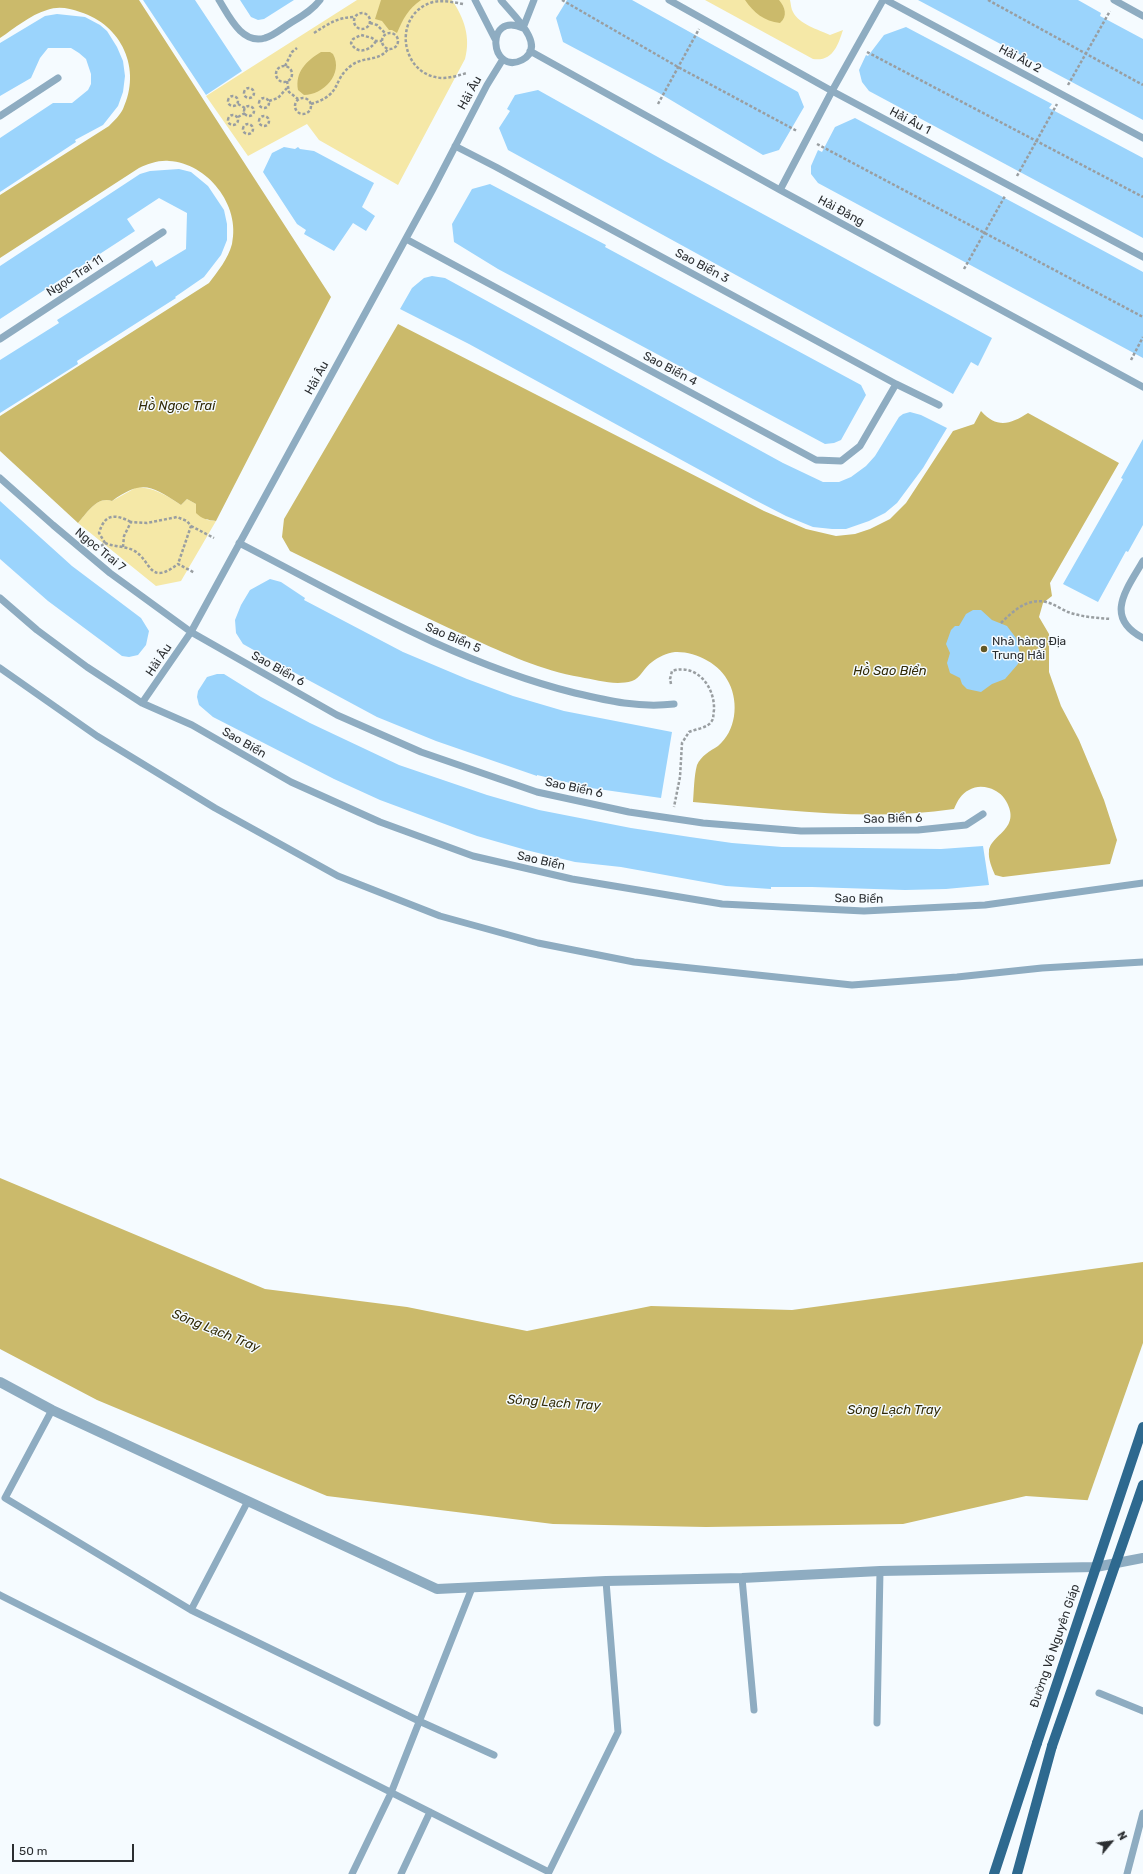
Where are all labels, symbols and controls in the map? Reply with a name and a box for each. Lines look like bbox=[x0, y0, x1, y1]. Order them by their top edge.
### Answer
street label: Hải Âu 2 bbox=[996, 42, 1044, 76]
street label: Hải Âu bbox=[455, 74, 485, 112]
street label: Hải Âu 1 bbox=[887, 104, 933, 138]
street label: Hải Đăng bbox=[815, 193, 867, 229]
street label: Sao Biển 3 bbox=[673, 246, 731, 286]
street label: Ngọc Trai 11 bbox=[44, 252, 106, 300]
street label: Sao Biển 4 bbox=[641, 349, 699, 389]
street label: Hải Âu bbox=[302, 359, 332, 397]
water label: Hồ Ngọc Trai bbox=[138, 398, 216, 414]
street label: Ngọc Trai 7 bbox=[72, 525, 128, 575]
street label: Sao Biển 5 bbox=[423, 620, 483, 656]
place label: Nhà hàng Địa Trung Hải bbox=[992, 635, 1067, 663]
street label: Hải Âu bbox=[143, 641, 175, 679]
marker: Nhà hàng Địa Trung Hải bbox=[979, 644, 989, 654]
street label: Sao Biển 6 bbox=[249, 648, 307, 690]
water label: Hồ Sao Biển bbox=[853, 663, 927, 679]
street label: Sao Biển bbox=[219, 725, 269, 761]
street label: Sao Biển 6 bbox=[544, 775, 604, 801]
street label: Sao Biển 6 bbox=[863, 811, 923, 827]
street label: Sao Biển bbox=[516, 849, 566, 873]
street label: Sao Biển bbox=[835, 891, 883, 907]
water label: Sông Lạch Tray bbox=[170, 1306, 262, 1356]
water label: Sông Lạch Tray bbox=[507, 1392, 601, 1414]
water label: Sông Lạch Tray bbox=[847, 1402, 941, 1418]
street label: Đường Võ Nguyên Giáp bbox=[1027, 1583, 1083, 1709]
north arrow bbox=[1091, 1822, 1131, 1862]
text: N bbox=[1114, 1829, 1130, 1843]
scale bar bbox=[14, 1836, 136, 1862]
text: 50 m bbox=[19, 1844, 47, 1858]

